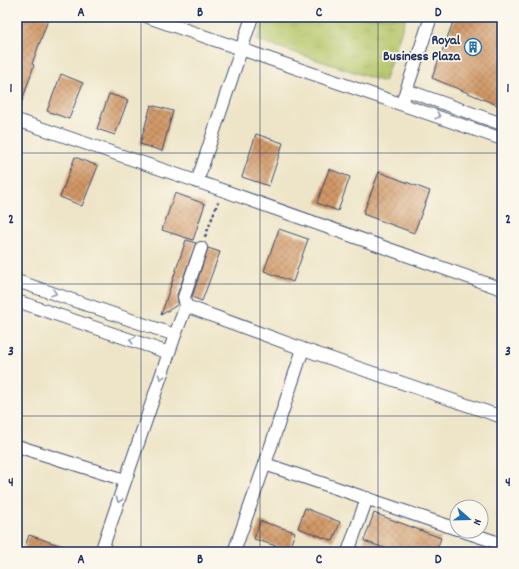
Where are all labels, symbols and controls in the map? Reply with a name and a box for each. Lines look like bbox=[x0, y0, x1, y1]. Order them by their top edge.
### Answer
text: A bbox=[77, 4, 85, 23]
text: B bbox=[197, 4, 203, 23]
text: C bbox=[316, 4, 323, 23]
text: D bbox=[435, 4, 442, 23]
place label: Royal Business Plaza bbox=[383, 31, 461, 67]
building icon: Royal Business Plaza bbox=[463, 37, 483, 57]
text: 1 bbox=[10, 80, 13, 99]
text: 1 bbox=[507, 80, 510, 99]
one-way arrow bbox=[434, 112, 441, 120]
text: 2 bbox=[8, 211, 14, 230]
text: 2 bbox=[505, 211, 511, 230]
one-way arrow bbox=[50, 289, 57, 297]
one-way arrow bbox=[128, 337, 135, 345]
text: 3 bbox=[8, 343, 14, 362]
text: 3 bbox=[505, 343, 511, 362]
one-way arrow bbox=[157, 373, 165, 380]
text: 4 bbox=[8, 474, 14, 493]
text: 4 bbox=[505, 474, 511, 493]
one-way arrow bbox=[115, 496, 123, 503]
north arrow bbox=[449, 499, 489, 539]
text: N bbox=[468, 516, 485, 528]
text: A bbox=[77, 551, 85, 569]
text: B bbox=[197, 551, 203, 569]
text: C bbox=[316, 551, 323, 569]
text: D bbox=[435, 551, 442, 569]

